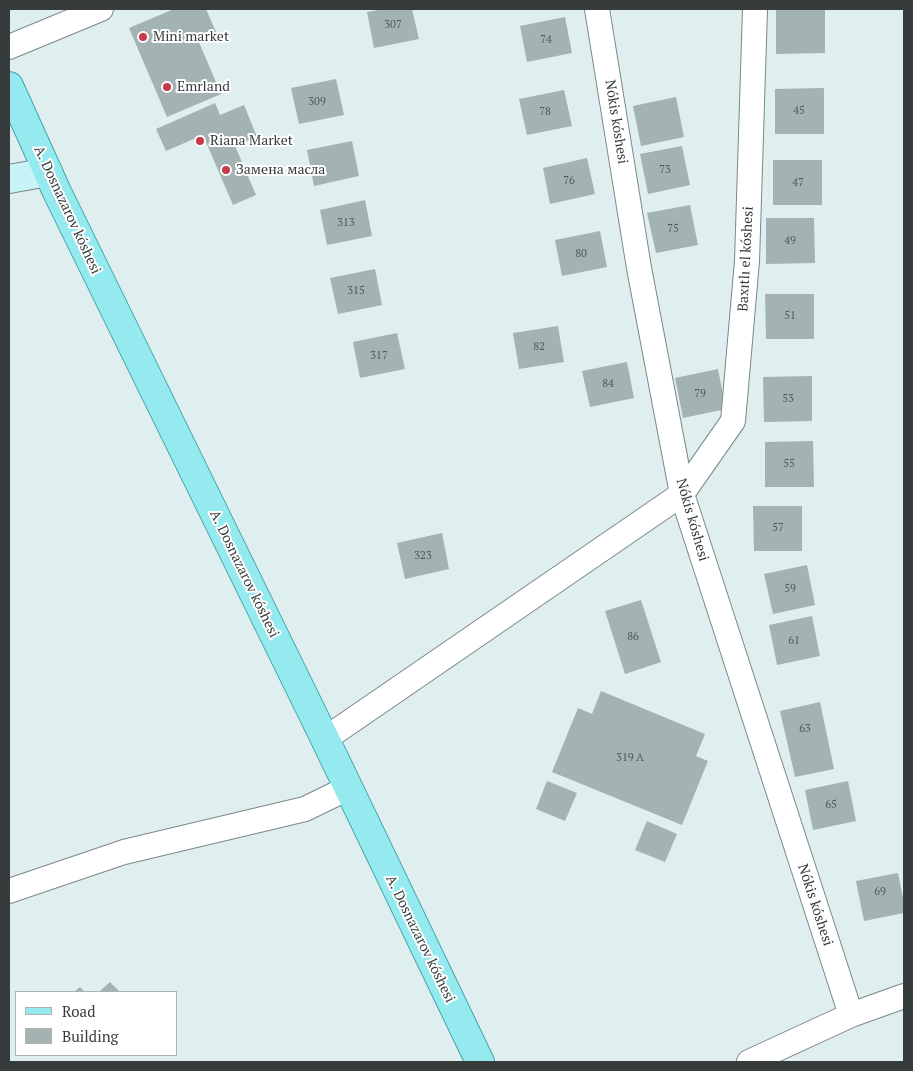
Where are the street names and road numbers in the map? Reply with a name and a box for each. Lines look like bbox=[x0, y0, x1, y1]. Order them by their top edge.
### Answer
street label: Nókis kóshesi bbox=[601, 79, 631, 165]
street label: A. Dosnazarov kóshesi bbox=[30, 143, 104, 277]
street label: Baxıtlı el kóshesi bbox=[735, 206, 757, 312]
street label: Nókis kóshesi bbox=[672, 477, 712, 563]
street label: A. Dosnazarov kóshesi bbox=[206, 508, 282, 640]
street label: Nókis kóshesi bbox=[794, 862, 836, 948]
street label: A. Dosnazarov kóshesi bbox=[382, 873, 458, 1005]

